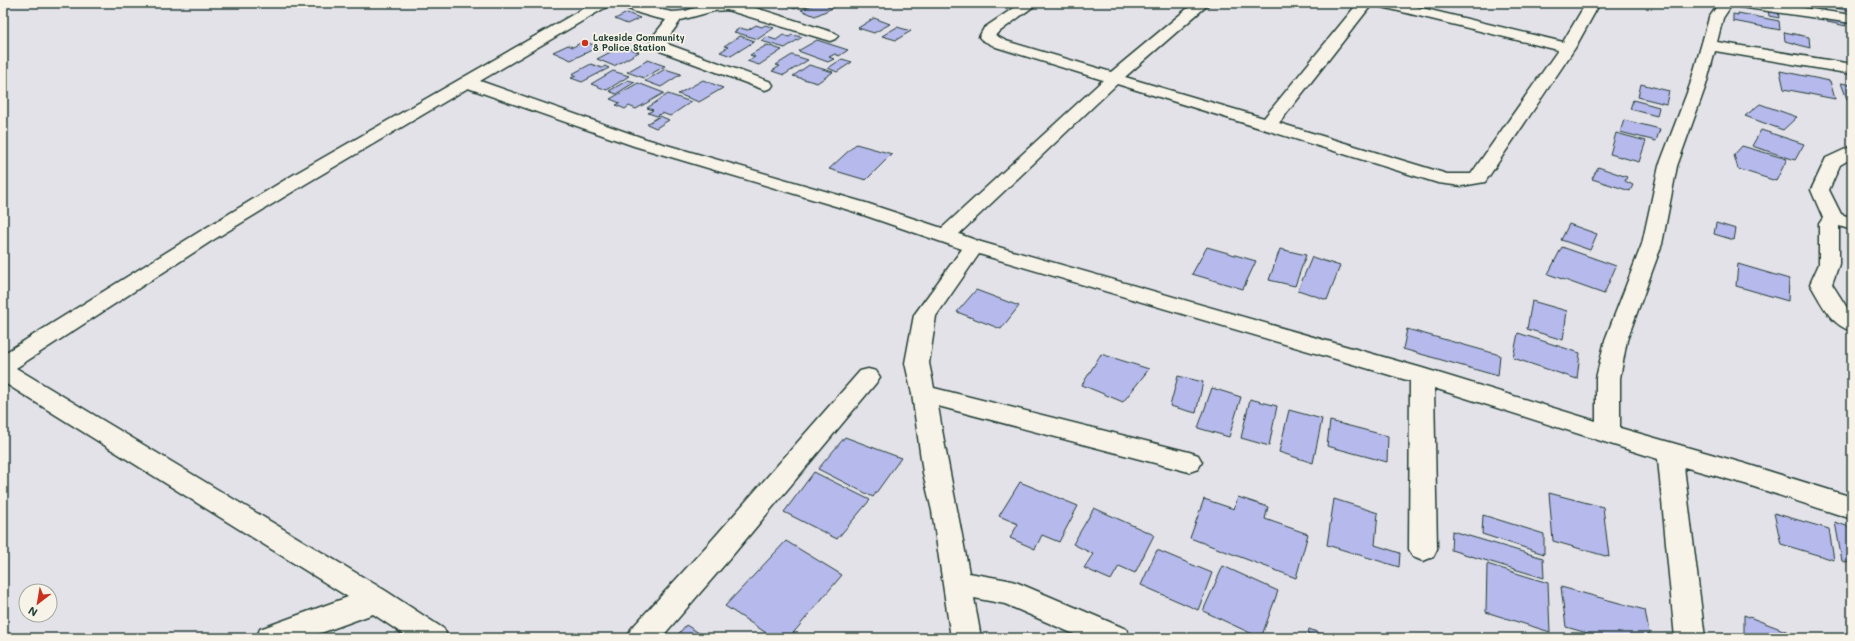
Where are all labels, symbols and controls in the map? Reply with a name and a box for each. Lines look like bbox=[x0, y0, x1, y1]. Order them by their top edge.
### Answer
place label: Lakeside Community 8 Police Station bbox=[593, 32, 685, 53]
marker: Lakeside Community 8 Police Station bbox=[580, 38, 590, 48]
north arrow bbox=[18, 583, 58, 623]
text: N bbox=[25, 603, 40, 621]

